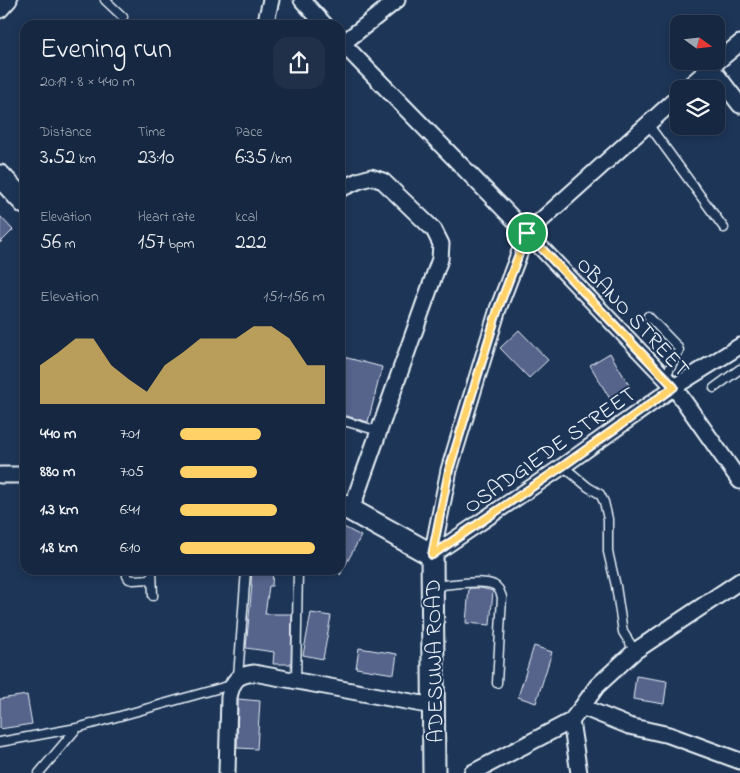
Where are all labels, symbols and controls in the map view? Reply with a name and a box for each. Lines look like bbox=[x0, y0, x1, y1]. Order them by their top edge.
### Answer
north arrow bbox=[670, 15, 725, 70]
map controls bbox=[670, 15, 725, 135]
text: Evening run bbox=[40, 30, 172, 71]
button: share bbox=[273, 37, 325, 89]
text: 20:19 · 8 × 440 m bbox=[40, 70, 135, 94]
button: layers bbox=[670, 80, 725, 135]
text: Distance bbox=[40, 122, 92, 143]
text: Time bbox=[138, 122, 165, 143]
text: Pace bbox=[235, 122, 263, 143]
text: 3.52 bbox=[40, 143, 75, 173]
text: 23:10 bbox=[138, 143, 174, 173]
text: 6:35 bbox=[235, 143, 267, 173]
text: km bbox=[75, 149, 96, 170]
text: /km bbox=[267, 149, 292, 170]
text: Elevation bbox=[40, 207, 91, 228]
text: Heart rate bbox=[138, 207, 195, 228]
text: kcal bbox=[235, 207, 258, 228]
pin bbox=[506, 212, 548, 254]
icon: arrive bbox=[513, 219, 541, 247]
text: 56 bbox=[40, 228, 61, 258]
text: 157 bbox=[138, 228, 165, 258]
text: 222 bbox=[235, 228, 267, 258]
text: m bbox=[61, 234, 76, 255]
text: bpm bbox=[165, 234, 194, 255]
street label: OBANO STREET bbox=[568, 251, 696, 386]
text: Elevation bbox=[40, 285, 99, 309]
text: 151–156 m bbox=[263, 285, 325, 309]
street label: OSADGIEDE STREET bbox=[458, 380, 644, 523]
text: 440 m bbox=[40, 422, 77, 446]
text: 7:01 bbox=[120, 422, 140, 446]
text: 880 m bbox=[40, 460, 75, 484]
text: 7:05 bbox=[120, 460, 144, 484]
text: 1.3 km bbox=[40, 498, 78, 522]
text: 6:41 bbox=[120, 498, 140, 522]
text: 1.8 km bbox=[40, 536, 78, 560]
text: 6:10 bbox=[120, 536, 140, 560]
street label: ADESUWA ROAD bbox=[419, 579, 453, 743]

